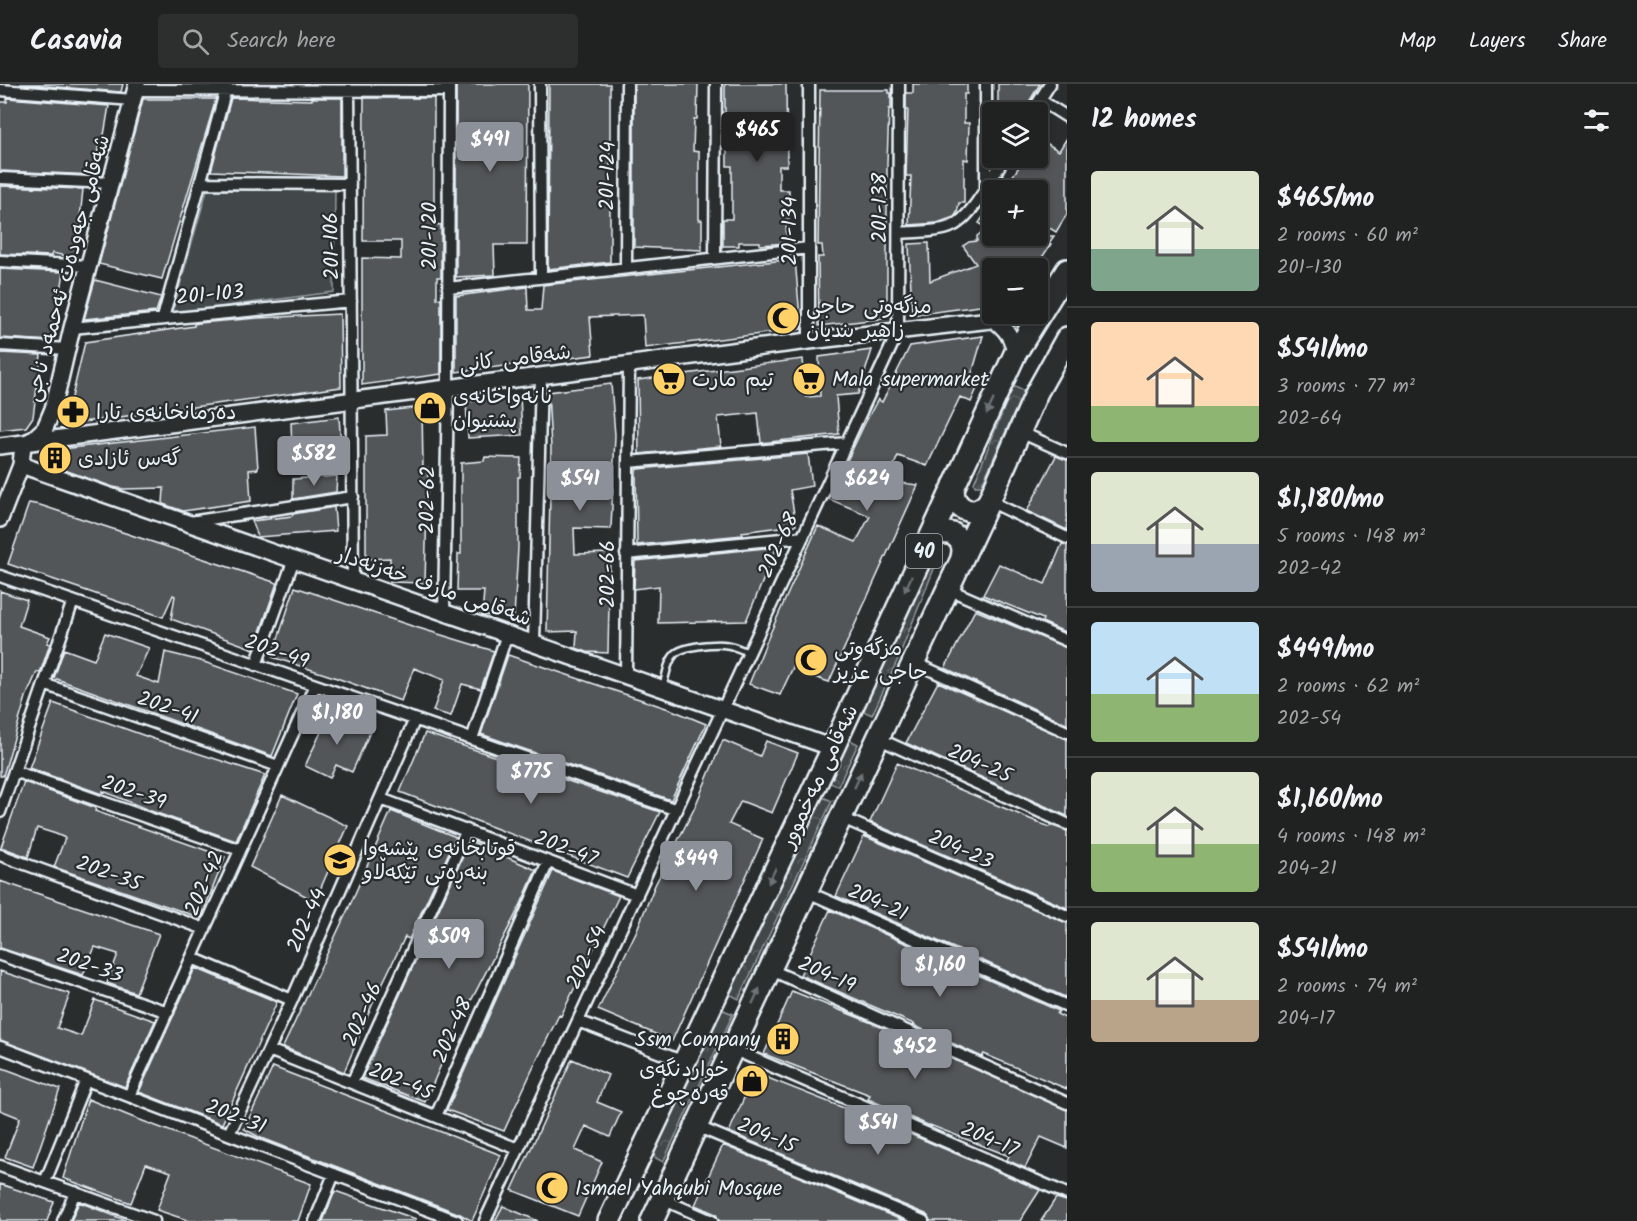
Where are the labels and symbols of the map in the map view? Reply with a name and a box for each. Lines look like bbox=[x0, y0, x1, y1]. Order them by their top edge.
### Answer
pin: $465 bbox=[721, 112, 793, 163]
pin: $491 bbox=[454, 122, 526, 173]
street label: شەقامی جەودەت ئەحمەد ناجی bbox=[17, 131, 120, 406]
street label: 201-124 bbox=[591, 141, 626, 211]
street label: 201-138 bbox=[864, 173, 897, 243]
street label: 201-134 bbox=[774, 196, 807, 266]
street label: 201-120 bbox=[414, 202, 447, 270]
street label: 201-106 bbox=[315, 212, 350, 280]
street label: 201-103 bbox=[175, 276, 245, 315]
place label: مزگەوتی حاجی زاهیر بندیان bbox=[806, 291, 932, 348]
mosque icon: مزگەوتی حاجی زاهیر بندیان bbox=[765, 300, 801, 336]
street label: شەقامی کانی bbox=[457, 336, 573, 383]
supermarket icon: تيم مارت bbox=[651, 361, 687, 397]
supermarket icon: Mala supermarket bbox=[791, 361, 827, 397]
place label: تيم مارت bbox=[692, 364, 774, 397]
place label: Mala supermarket bbox=[832, 364, 989, 397]
place label: نانەواخانەی پشتیوان bbox=[453, 381, 552, 438]
shop icon: نانەواخانەی پشتیوان bbox=[412, 390, 448, 426]
pharmacy icon: دەرمانخانەی تارا bbox=[55, 394, 91, 430]
place label: دەرمانخانەی تارا bbox=[96, 397, 237, 430]
one-way arrow bbox=[986, 399, 995, 416]
pin: $582 bbox=[278, 436, 350, 487]
building icon: گەس ئازادی bbox=[37, 440, 73, 476]
place label: گەس ئازادی bbox=[78, 443, 181, 476]
pin: $541 bbox=[544, 461, 616, 512]
pin: $624 bbox=[831, 461, 903, 512]
street label: 202-62 bbox=[411, 466, 446, 535]
street label: 202-68 bbox=[750, 507, 809, 584]
road number: 40 bbox=[906, 534, 942, 568]
street label: شەقامی مارف خەزنەدار bbox=[331, 538, 536, 636]
street label: 202-66 bbox=[592, 540, 625, 608]
one-way arrow bbox=[904, 576, 913, 593]
street label: 202-49 bbox=[240, 626, 313, 679]
place label: مزگەوتی حاجی عزیز bbox=[832, 633, 928, 690]
mosque icon: مزگەوتی حاجی عزیز bbox=[793, 642, 829, 678]
street label: 202-41 bbox=[132, 683, 203, 734]
pin: $1,180 bbox=[288, 695, 386, 746]
street label: شەقامی مەخموور bbox=[772, 699, 868, 856]
street label: 204-25 bbox=[942, 736, 1018, 794]
pin: $775 bbox=[495, 754, 567, 805]
street label: 202-39 bbox=[97, 767, 170, 820]
one-way arrow bbox=[853, 771, 862, 788]
street label: 204-23 bbox=[923, 821, 998, 879]
street label: 202-47 bbox=[529, 822, 603, 877]
place label: قوتابخانەی پێشەوا بنەڕەتی تێکەڵاو bbox=[361, 833, 516, 890]
pin: $449 bbox=[660, 841, 732, 892]
school or university icon: قوتابخانەی پێشەوا بنەڕەتی تێکەڵاو bbox=[322, 842, 358, 878]
street label: 202-42 bbox=[176, 846, 234, 922]
street label: 202-35 bbox=[71, 847, 148, 902]
one-way arrow bbox=[767, 868, 776, 885]
street label: 204-21 bbox=[842, 876, 913, 931]
street label: 202-44 bbox=[279, 883, 336, 958]
pin: $509 bbox=[413, 919, 485, 970]
street label: 202-54 bbox=[558, 920, 617, 995]
street label: 202-33 bbox=[52, 940, 127, 993]
pin: $1,160 bbox=[891, 947, 989, 998]
street label: 204-19 bbox=[792, 948, 861, 1003]
street label: 202-46 bbox=[335, 977, 392, 1052]
one-way arrow bbox=[752, 988, 761, 1005]
street label: 202-48 bbox=[424, 992, 483, 1069]
building icon: Ssm Company bbox=[765, 1021, 801, 1057]
place label: Ssm Company bbox=[635, 1024, 760, 1057]
pin: $452 bbox=[879, 1029, 951, 1080]
street label: 202-45 bbox=[363, 1054, 439, 1111]
place label: خواردنگەی قەرەچوغ bbox=[639, 1054, 729, 1111]
shop icon: خواردنگەی قەرەچوغ bbox=[734, 1063, 770, 1099]
street label: 202-31 bbox=[200, 1091, 271, 1144]
pin: $541 bbox=[842, 1105, 914, 1156]
street label: 204-15 bbox=[732, 1109, 803, 1164]
street label: 204-17 bbox=[955, 1113, 1025, 1168]
mosque icon: Ismael Yahqubi Mosque bbox=[534, 1170, 570, 1206]
place label: Ismael Yahqubi Mosque bbox=[575, 1173, 783, 1206]

